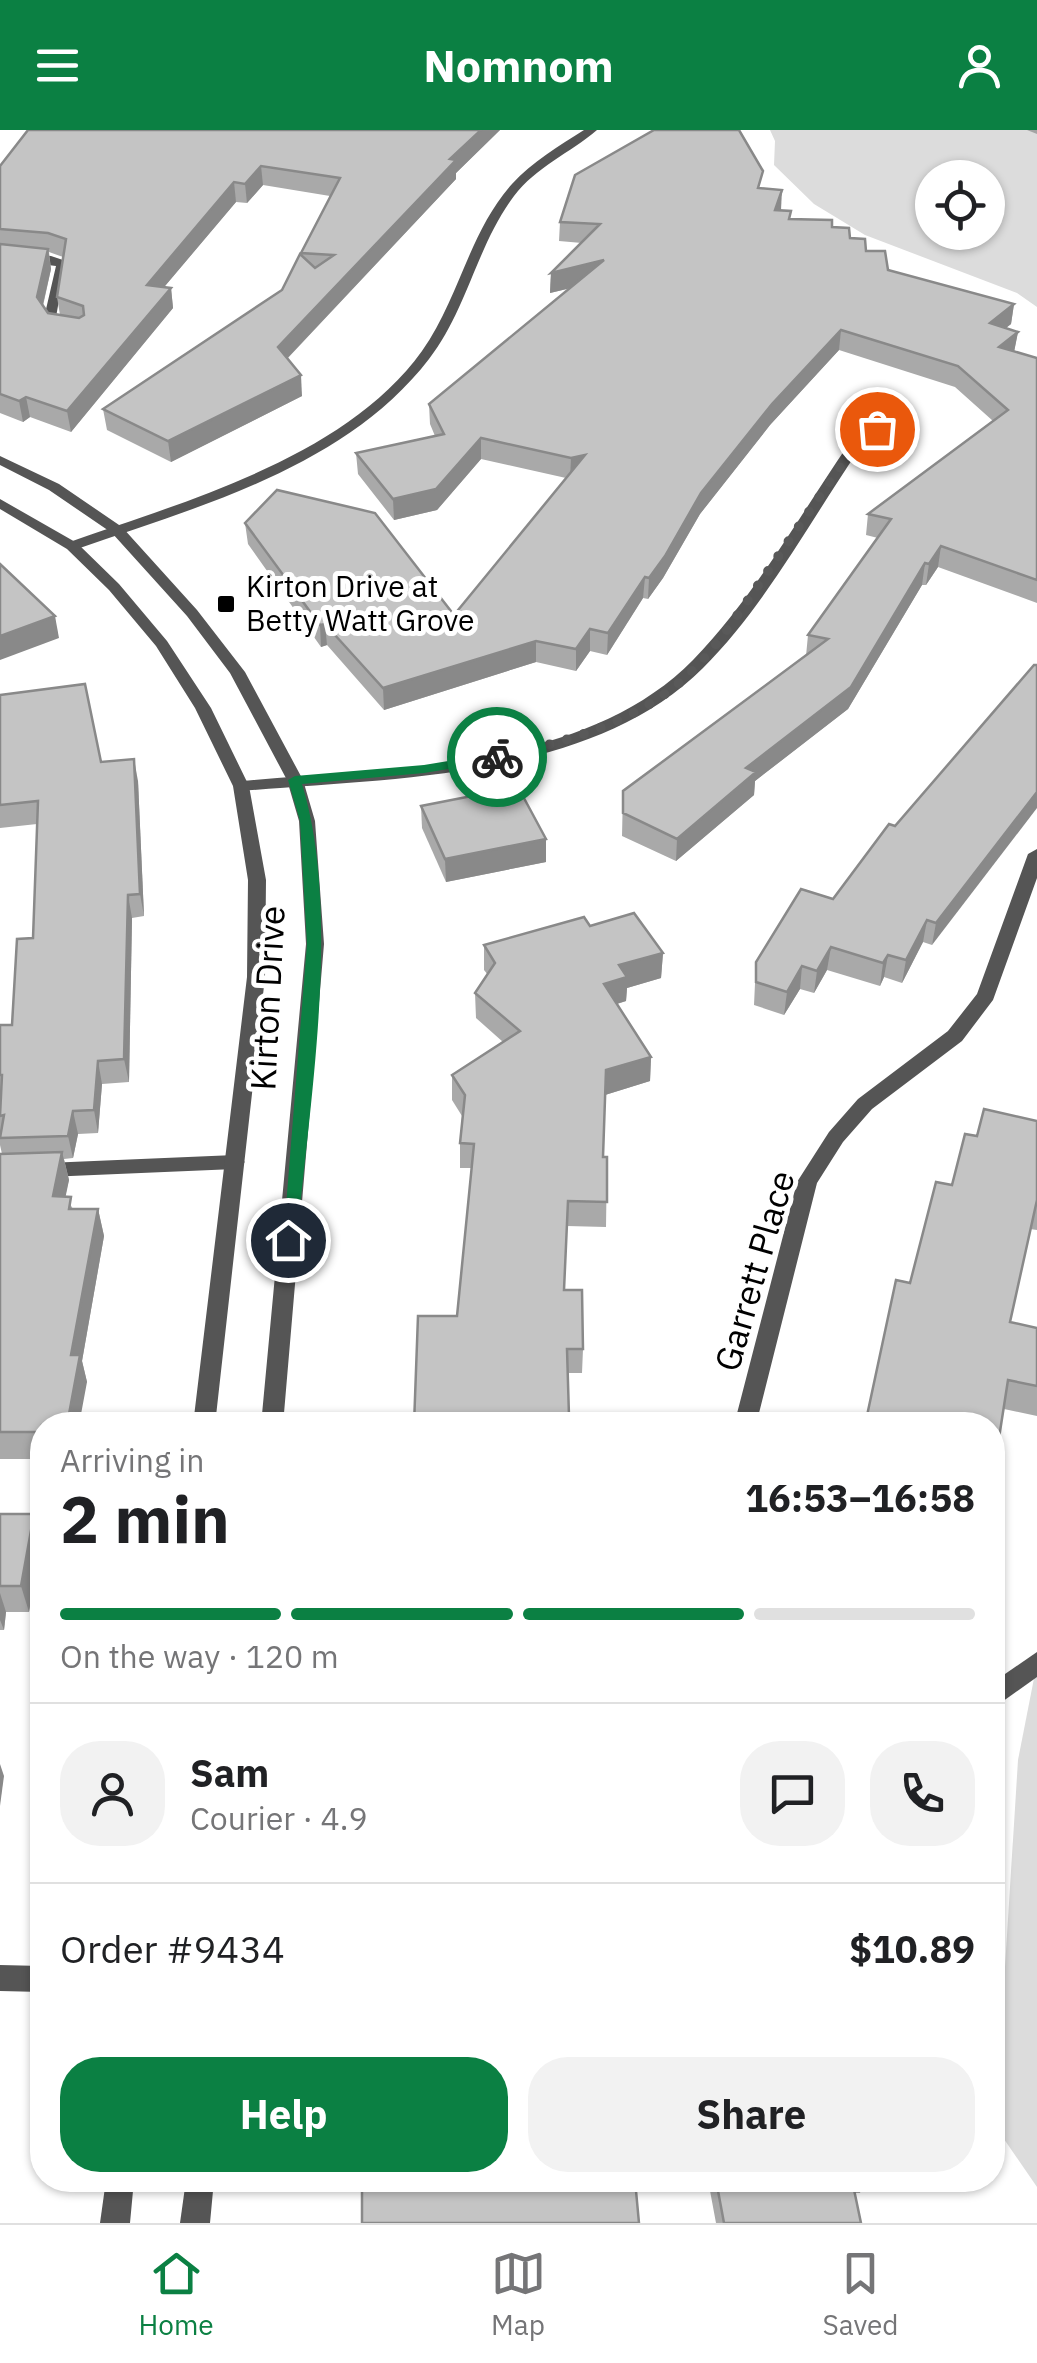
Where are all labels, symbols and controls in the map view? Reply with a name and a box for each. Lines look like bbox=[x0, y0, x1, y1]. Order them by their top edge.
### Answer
text: Nomnom bbox=[423, 36, 614, 94]
icon: menu bbox=[30, 38, 85, 93]
icon: person bbox=[952, 38, 1007, 93]
map controls bbox=[915, 160, 1005, 250]
button: locate bbox=[915, 160, 1005, 250]
pin bbox=[835, 387, 920, 472]
icon: bag bbox=[850, 402, 905, 457]
place label: Kirton Drive at Betty Watt Grove bbox=[246, 566, 474, 639]
marker: Kirton Drive at Betty Watt Grove bbox=[215, 593, 237, 615]
courier bbox=[447, 707, 547, 807]
icon: bike bbox=[470, 730, 525, 785]
street label: Kirton Drive bbox=[239, 904, 295, 1092]
street label: Garrett Place bbox=[703, 1165, 805, 1376]
pin bbox=[246, 1198, 331, 1283]
icon: home bbox=[261, 1213, 316, 1268]
text: Arriving in bbox=[60, 1439, 205, 1481]
text: 16:53–16:58 bbox=[745, 1473, 975, 1522]
text: 2 min bbox=[60, 1476, 230, 1561]
text: On the way · 120 m bbox=[60, 1635, 339, 1677]
button: person bbox=[60, 1741, 165, 1846]
button: chat bbox=[740, 1741, 845, 1846]
button: phone bbox=[870, 1741, 975, 1846]
text: Sam bbox=[190, 1748, 269, 1797]
text: Courier · 4.9 bbox=[190, 1797, 368, 1839]
text: Order #9434 bbox=[60, 1924, 285, 1973]
text: $10.89 bbox=[849, 1924, 975, 1973]
button: Help bbox=[60, 2057, 508, 2172]
button: Share bbox=[528, 2057, 975, 2172]
tab: Home bbox=[138, 2246, 214, 2343]
tab: Map bbox=[491, 2246, 546, 2343]
tab: Saved bbox=[822, 2246, 899, 2343]

